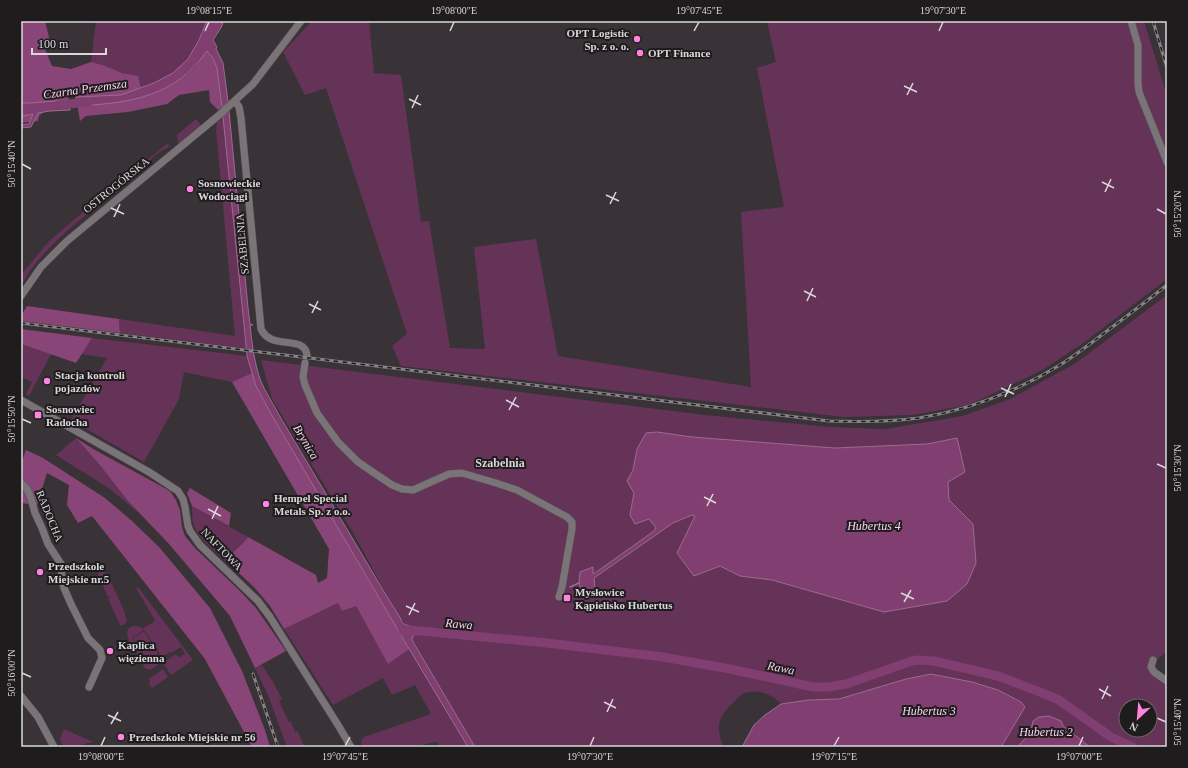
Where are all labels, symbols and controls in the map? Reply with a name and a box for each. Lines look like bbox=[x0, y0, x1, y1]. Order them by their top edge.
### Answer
text: 19°08'15"E bbox=[186, 5, 232, 16]
text: 19°08'00"E bbox=[431, 5, 477, 16]
text: 19°07'45"E bbox=[676, 5, 722, 16]
text: 19°07'30"E bbox=[920, 5, 966, 16]
place label: OPT Logistic Sp. z o. o. bbox=[567, 27, 629, 52]
scale bar bbox=[32, 30, 106, 56]
marker: OPT Logistic Sp. z o. o. bbox=[632, 34, 642, 44]
text: 100 m bbox=[38, 37, 69, 51]
place label: OPT Finance bbox=[648, 47, 711, 59]
marker: OPT Finance bbox=[635, 48, 645, 58]
water label: Czarna Przemsza bbox=[42, 76, 128, 102]
text: 50°15'40"N bbox=[6, 140, 17, 188]
street label: OSTROGÓRSKA bbox=[81, 155, 151, 215]
place label: Sosnowieckie Wodociągi bbox=[198, 177, 260, 202]
marker: Sosnowieckie Wodociągi bbox=[185, 184, 195, 194]
text: 50°15'20"N bbox=[1172, 190, 1183, 238]
street label: SZABELNIA bbox=[233, 213, 251, 275]
place label: Stacja kontroli pojazdów bbox=[55, 369, 125, 394]
marker: Stacja kontroli pojazdów bbox=[42, 376, 52, 386]
text: 50°15'50"N bbox=[6, 395, 17, 443]
place label: Sosnowiec Radocha bbox=[46, 403, 94, 428]
marker: Sosnowiec Radocha bbox=[33, 410, 43, 420]
water label: Brynica bbox=[290, 422, 322, 462]
text: 50°15'30"N bbox=[1172, 444, 1183, 492]
district label: Szabelnia bbox=[475, 456, 525, 470]
street label: RADOCHA bbox=[34, 489, 66, 544]
place label: Hempel Special Metals Sp. z o.o. bbox=[274, 492, 351, 517]
marker: Hempel Special Metals Sp. z o.o. bbox=[261, 499, 271, 509]
water label: Hubertus 4 bbox=[846, 519, 901, 533]
street label: NAFTOWA bbox=[199, 526, 245, 572]
place label: Przedszkole Miejskie nr.5 bbox=[48, 560, 110, 585]
marker: Przedszkole Miejskie nr.5 bbox=[35, 567, 45, 577]
place label: Mysłowice Kąpielisko Hubertus bbox=[575, 586, 673, 611]
marker: Mysłowice Kąpielisko Hubertus bbox=[562, 593, 572, 603]
water label: Rawa bbox=[444, 616, 473, 632]
place label: Kaplica więzienna bbox=[118, 639, 165, 664]
marker: Kaplica więzienna bbox=[105, 646, 115, 656]
text: 50°16'00"N bbox=[6, 649, 17, 697]
water label: Rawa bbox=[765, 658, 796, 677]
north arrow bbox=[1118, 698, 1158, 738]
text: 50°15'40"N bbox=[1172, 698, 1183, 746]
water label: Hubertus 3 bbox=[901, 704, 956, 718]
text: N bbox=[1127, 720, 1140, 734]
water label: Hubertus 2 bbox=[1018, 725, 1073, 739]
place label: Przedszkole Miejskie nr 56 bbox=[129, 731, 256, 743]
marker: Przedszkole Miejskie nr 56 bbox=[116, 732, 126, 742]
text: 19°08'00"E bbox=[78, 751, 124, 762]
text: 19°07'45"E bbox=[322, 751, 368, 762]
text: 19°07'30"E bbox=[567, 751, 613, 762]
text: 19°07'15"E bbox=[811, 751, 857, 762]
text: 19°07'00"E bbox=[1056, 751, 1102, 762]

